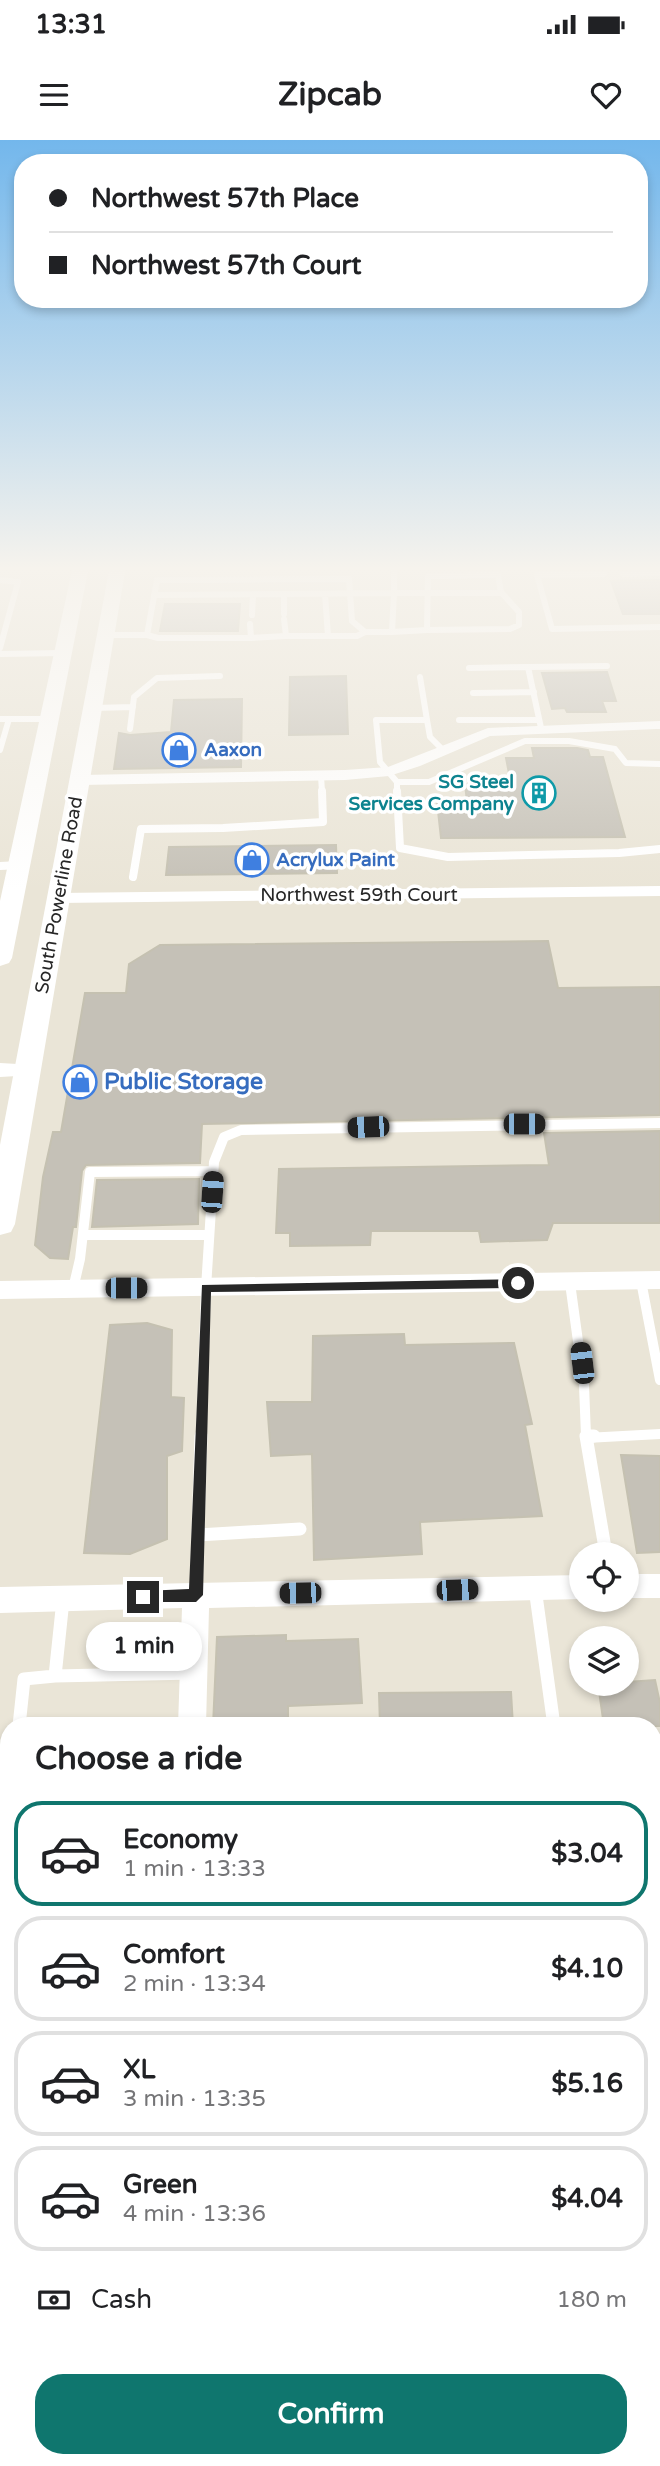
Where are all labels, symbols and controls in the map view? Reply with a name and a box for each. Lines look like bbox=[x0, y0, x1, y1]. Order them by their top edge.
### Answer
text: 13:31 bbox=[35, 9, 107, 40]
icon: menu bbox=[35, 76, 73, 114]
text: Zipcab bbox=[278, 76, 382, 114]
icon: heart bbox=[587, 76, 625, 114]
text: Northwest 57th Place bbox=[91, 183, 359, 214]
text: Northwest 57th Court bbox=[91, 250, 361, 281]
shop icon: Aaxon bbox=[160, 731, 198, 769]
place label: Aaxon bbox=[204, 739, 262, 761]
place label: SG Steel Services Company bbox=[348, 771, 515, 816]
building icon: SG Steel Services Company bbox=[520, 774, 558, 812]
street label: South Powerline Road bbox=[31, 795, 87, 995]
shop icon: Acrylux Paint bbox=[233, 841, 271, 879]
place label: Acrylux Paint bbox=[276, 849, 396, 872]
street label: Northwest 59th Court bbox=[260, 884, 458, 906]
shop icon: Public Storage bbox=[61, 1063, 99, 1101]
place label: Public Storage bbox=[104, 1068, 263, 1096]
car bbox=[504, 1114, 546, 1135]
car bbox=[347, 1116, 390, 1138]
car bbox=[201, 1170, 224, 1214]
route start bbox=[502, 1267, 534, 1299]
car bbox=[106, 1278, 148, 1299]
car bbox=[570, 1341, 595, 1385]
map controls bbox=[569, 1542, 639, 1696]
button: locate bbox=[569, 1542, 639, 1612]
car bbox=[436, 1579, 479, 1601]
route end bbox=[127, 1581, 159, 1613]
car bbox=[279, 1582, 322, 1604]
callout: 1 min bbox=[85, 1622, 201, 1670]
button: layers bbox=[569, 1626, 639, 1696]
text: 1 min bbox=[113, 1632, 175, 1660]
text: Choose a ride bbox=[35, 1740, 242, 1778]
icon: car bbox=[39, 1822, 102, 1885]
text: Economy bbox=[123, 1824, 238, 1855]
text: $3.04 bbox=[551, 1838, 623, 1869]
text: 1 min · 13:33 bbox=[123, 1855, 266, 1883]
icon: car bbox=[39, 1937, 102, 2000]
text: Comfort bbox=[123, 1939, 225, 1970]
text: $4.10 bbox=[551, 1953, 623, 1984]
text: 2 min · 13:34 bbox=[123, 1970, 266, 1998]
icon: car bbox=[39, 2052, 102, 2115]
text: XL bbox=[123, 2054, 155, 2085]
text: $5.16 bbox=[551, 2068, 623, 2099]
text: 3 min · 13:35 bbox=[123, 2085, 266, 2113]
icon: car bbox=[39, 2167, 102, 2230]
text: Green bbox=[123, 2169, 198, 2200]
text: $4.04 bbox=[551, 2183, 623, 2214]
text: 4 min · 13:36 bbox=[123, 2200, 266, 2228]
icon: cash bbox=[35, 2281, 73, 2319]
text: Cash bbox=[91, 2284, 152, 2315]
text: 180 m bbox=[557, 2286, 627, 2314]
button: Confirm bbox=[35, 2374, 627, 2454]

